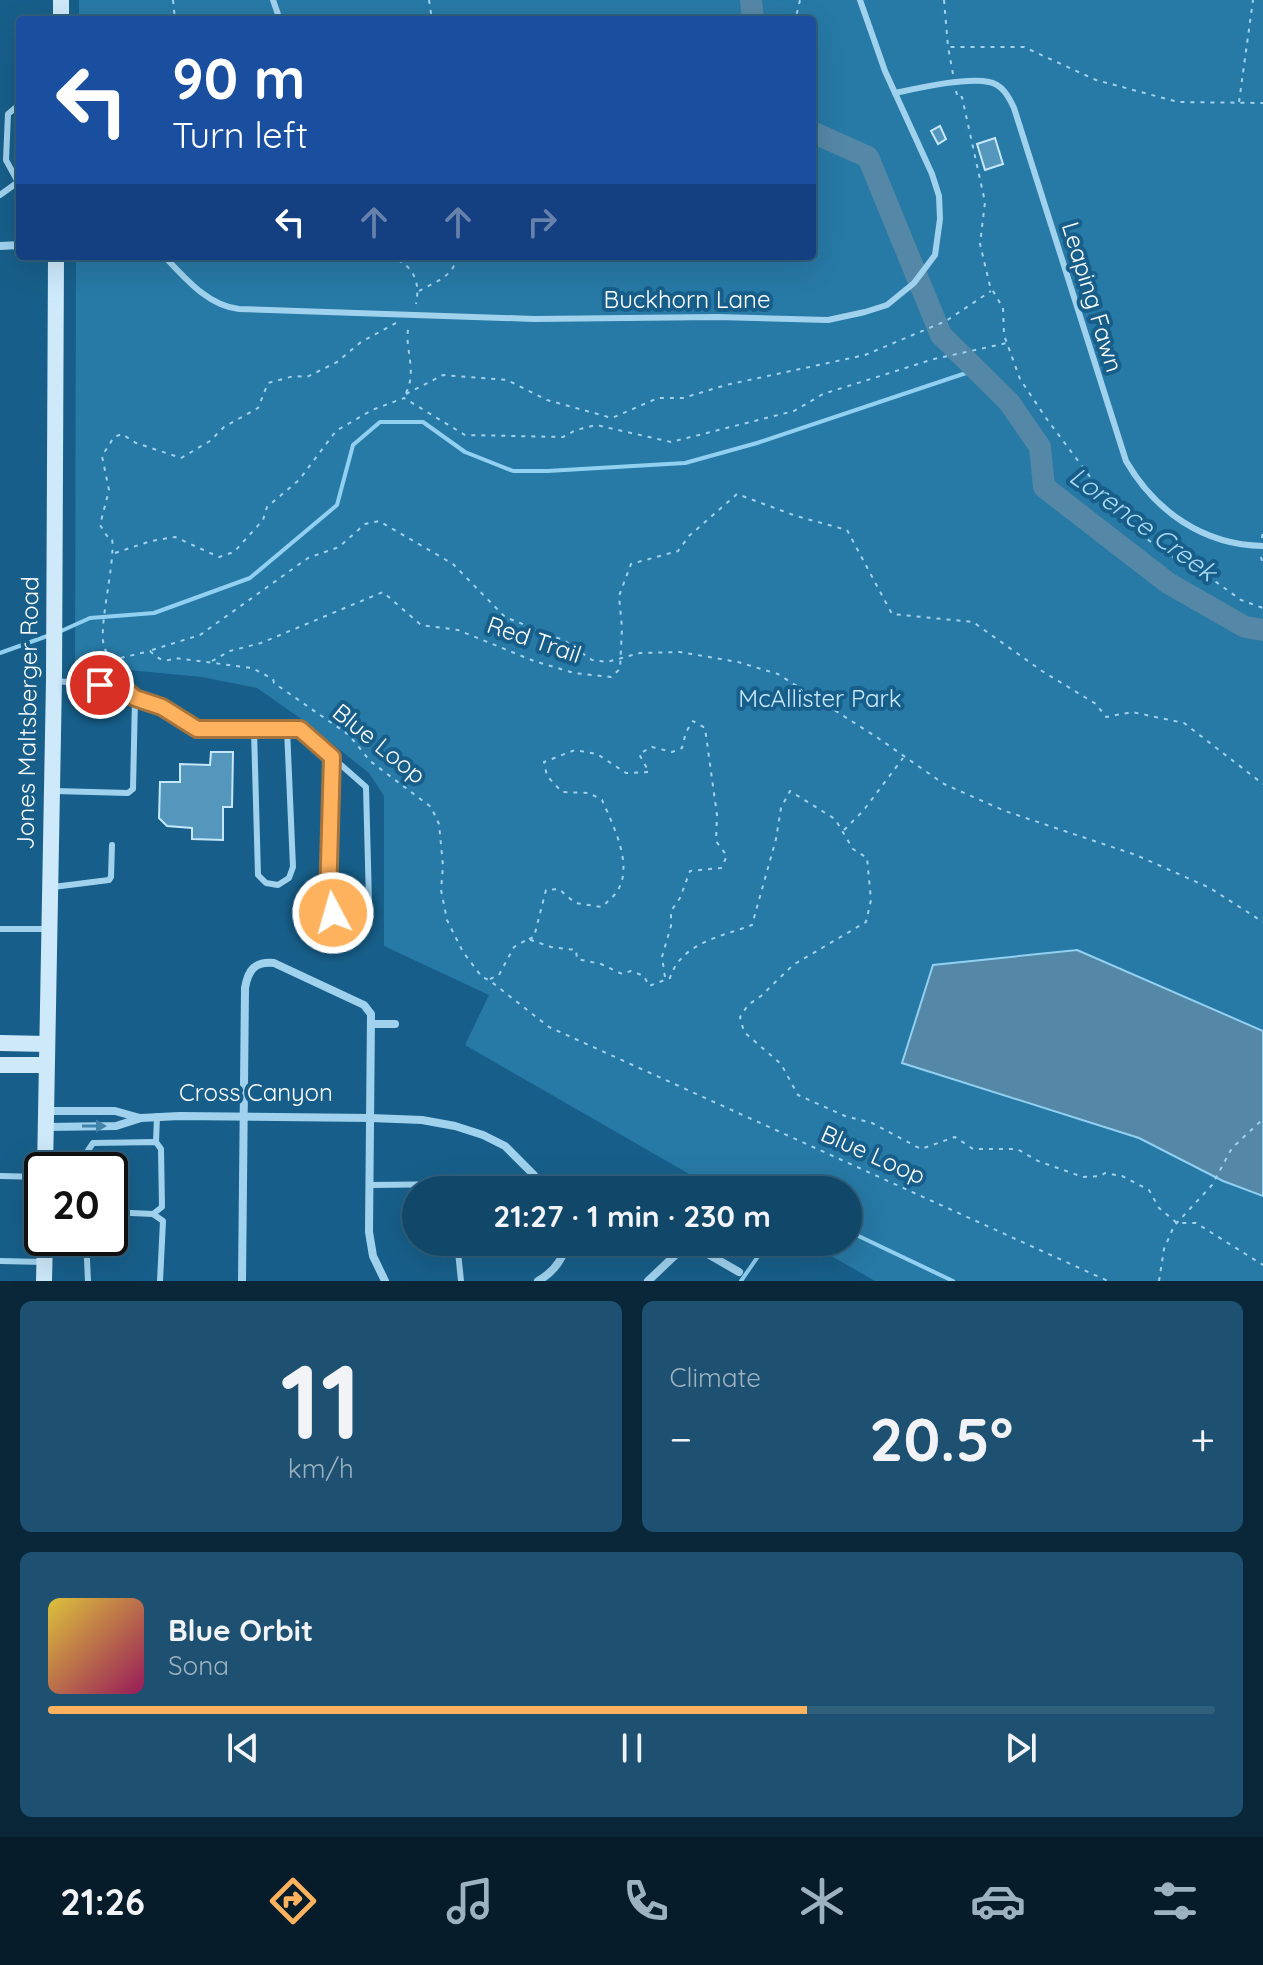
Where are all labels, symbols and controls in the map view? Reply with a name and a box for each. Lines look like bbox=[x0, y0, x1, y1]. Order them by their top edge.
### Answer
text: 90 m bbox=[172, 43, 306, 113]
icon: left bbox=[40, 48, 144, 152]
text: Turn left bbox=[172, 112, 308, 157]
icon: left bbox=[268, 200, 312, 244]
icon: ahead bbox=[352, 200, 396, 244]
icon: ahead bbox=[436, 200, 480, 244]
icon: right bbox=[520, 200, 564, 244]
street label: Leaping Fawn bbox=[1056, 218, 1130, 375]
street label: Buckhorn Lane bbox=[604, 284, 770, 314]
water label: Lorence Creek bbox=[1063, 459, 1225, 589]
street label: Jones Maltsberger Road bbox=[10, 576, 44, 850]
street label: Red Trail bbox=[483, 609, 585, 669]
pin bbox=[66, 651, 134, 719]
icon: arrive bbox=[78, 663, 122, 707]
park label: McAllister Park bbox=[738, 683, 902, 713]
street label: Blue Loop bbox=[327, 697, 432, 790]
position arrow bbox=[291, 871, 375, 955]
street label: Cross Canyon bbox=[179, 1077, 333, 1107]
street label: Blue Loop bbox=[817, 1118, 930, 1190]
one-way arrow bbox=[82, 1120, 107, 1132]
speed limit sign: 20 bbox=[24, 1152, 128, 1256]
text: 21:27 · 1 min · 230 m bbox=[493, 1197, 771, 1235]
text: 11 bbox=[280, 1335, 361, 1465]
text: Climate bbox=[670, 1361, 761, 1394]
text: 20.5° bbox=[869, 1401, 1013, 1476]
text: − bbox=[670, 1411, 692, 1466]
text: + bbox=[1190, 1411, 1215, 1466]
text: km/h bbox=[288, 1452, 354, 1485]
text: Blue Orbit bbox=[168, 1611, 313, 1649]
text: Sona bbox=[168, 1649, 229, 1682]
icon: previous bbox=[221, 1726, 265, 1770]
icon: pause bbox=[610, 1726, 654, 1770]
icon: next bbox=[999, 1726, 1043, 1770]
icon: directions bbox=[265, 1873, 321, 1929]
icon: music bbox=[442, 1873, 498, 1929]
icon: phone bbox=[618, 1873, 674, 1929]
icon: climate bbox=[794, 1873, 850, 1929]
icon: car bbox=[970, 1873, 1026, 1929]
icon: filters bbox=[1147, 1873, 1203, 1929]
text: 21:26 bbox=[60, 1879, 145, 1924]

